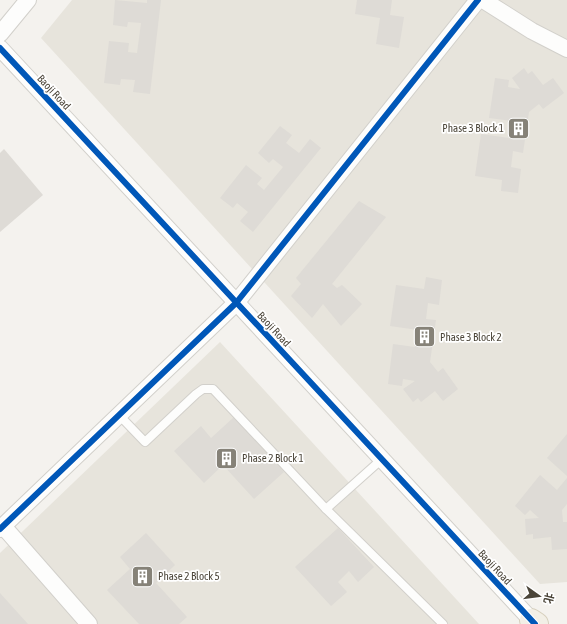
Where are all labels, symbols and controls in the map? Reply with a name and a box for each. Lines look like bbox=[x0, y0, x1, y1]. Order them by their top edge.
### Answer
street label: Baoji Road bbox=[35, 72, 73, 112]
building icon: Phase 3 Block 1 bbox=[506, 115, 532, 141]
place label: Phase 3 Block 1 bbox=[442, 122, 504, 134]
street label: Baoji Road bbox=[255, 309, 293, 349]
building icon: Phase 3 Block 2 bbox=[412, 324, 438, 350]
place label: Phase 3 Block 2 bbox=[440, 331, 502, 343]
building icon: Phase 2 Block 1 bbox=[213, 445, 239, 471]
place label: Phase 2 Block 1 bbox=[242, 452, 304, 464]
street label: Baoji Road bbox=[476, 547, 514, 587]
building icon: Phase 2 Block 5 bbox=[130, 563, 156, 589]
place label: Phase 2 Block 5 bbox=[158, 570, 220, 582]
north arrow bbox=[519, 576, 559, 616]
text: 北 bbox=[542, 592, 556, 605]

